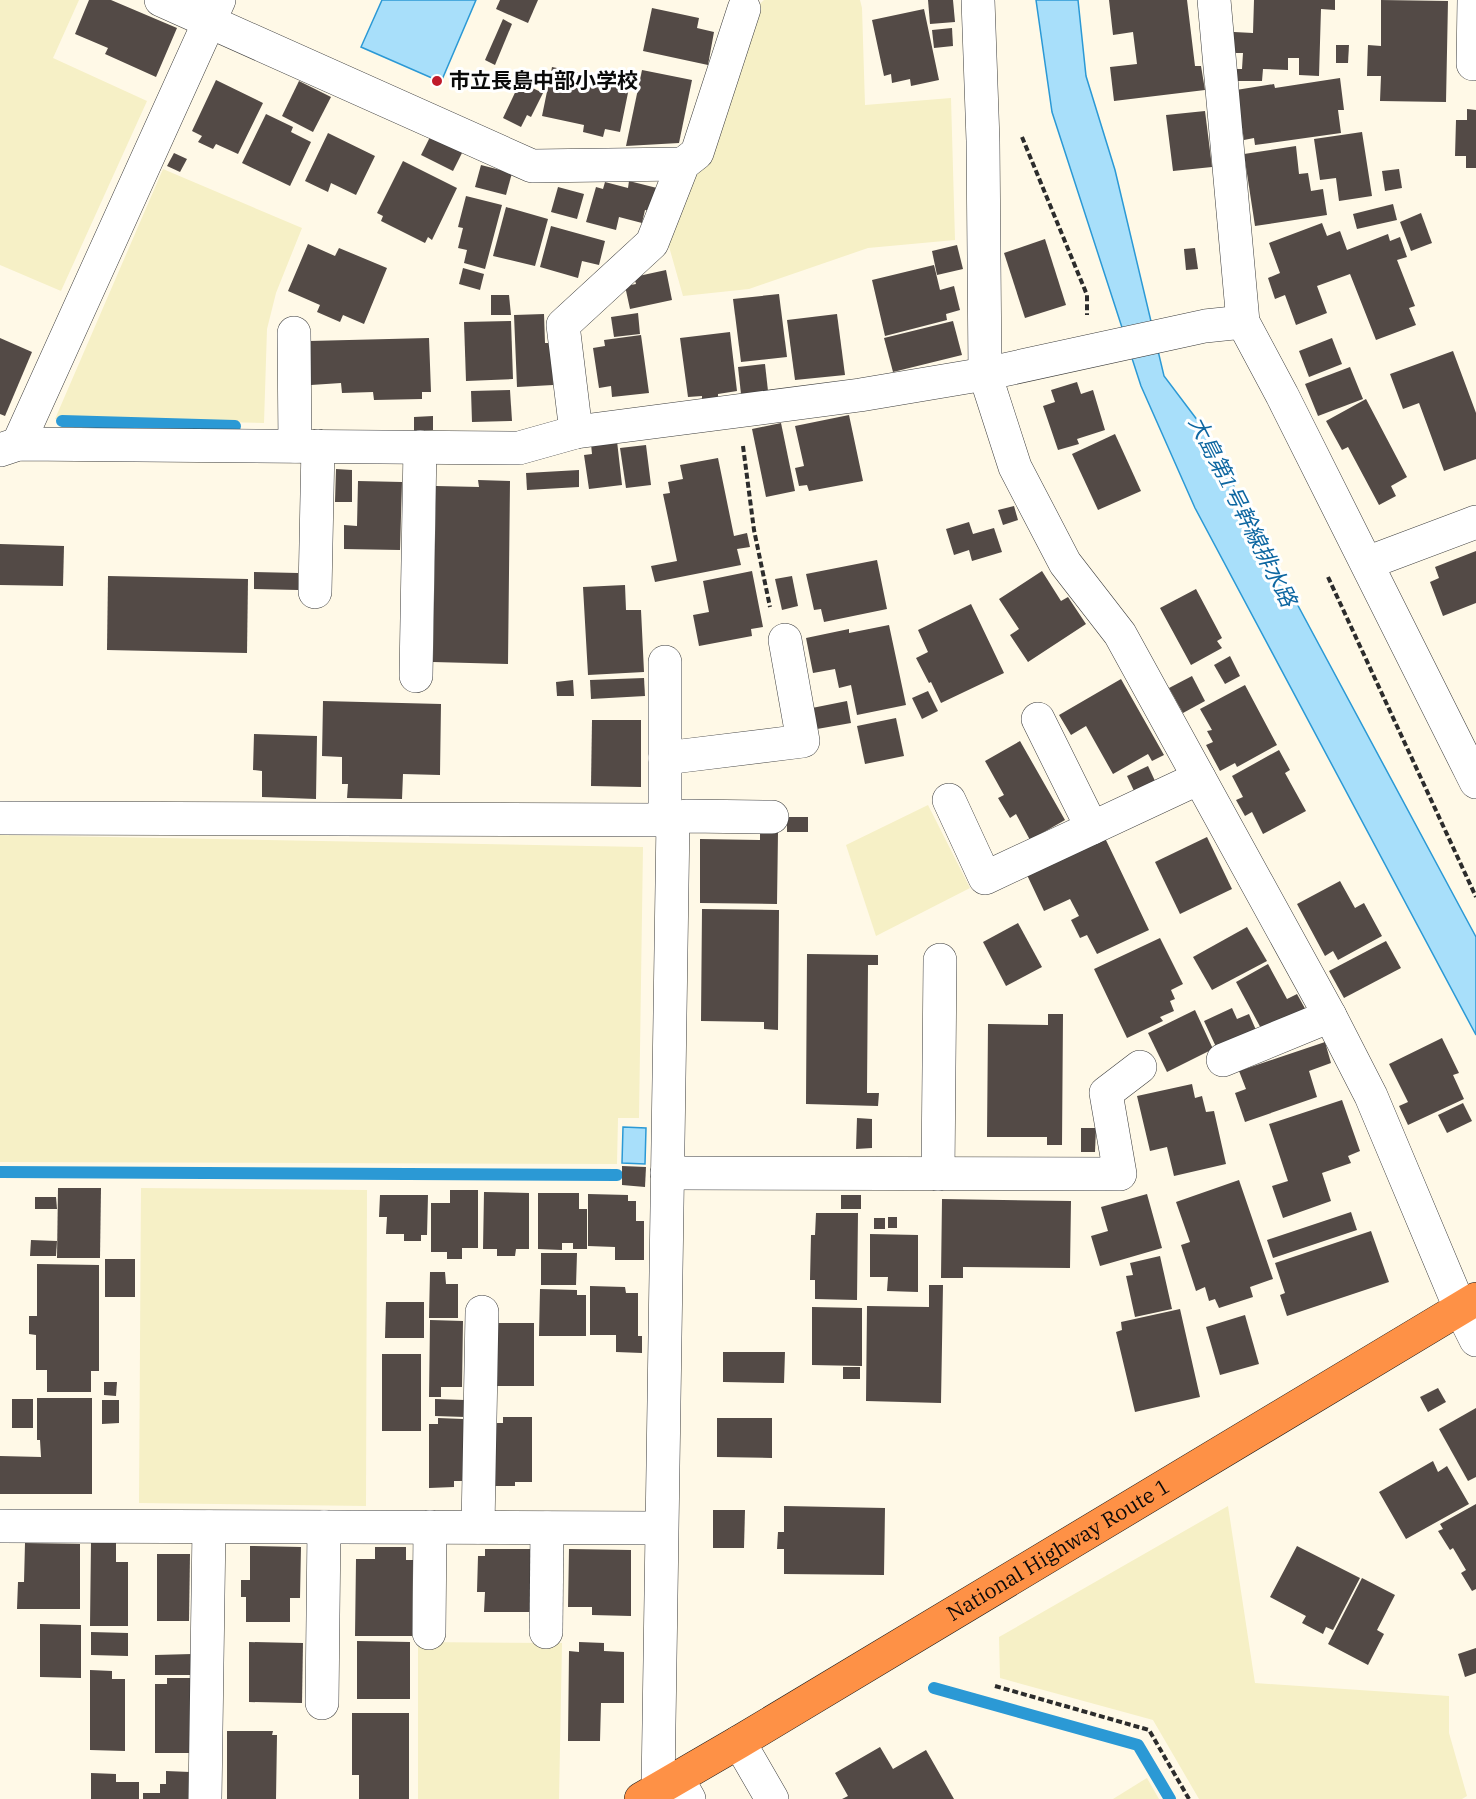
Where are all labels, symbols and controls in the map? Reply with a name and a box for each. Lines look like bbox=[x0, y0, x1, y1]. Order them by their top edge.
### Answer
place label: 市立長島中部小学校 bbox=[449, 66, 638, 94]
marker: 市立長島中部小学校 bbox=[430, 74, 444, 88]
water label: 大島第1号幹線排水路 bbox=[1183, 411, 1305, 613]
street label: National Highway Route 1 bbox=[941, 1471, 1174, 1627]

